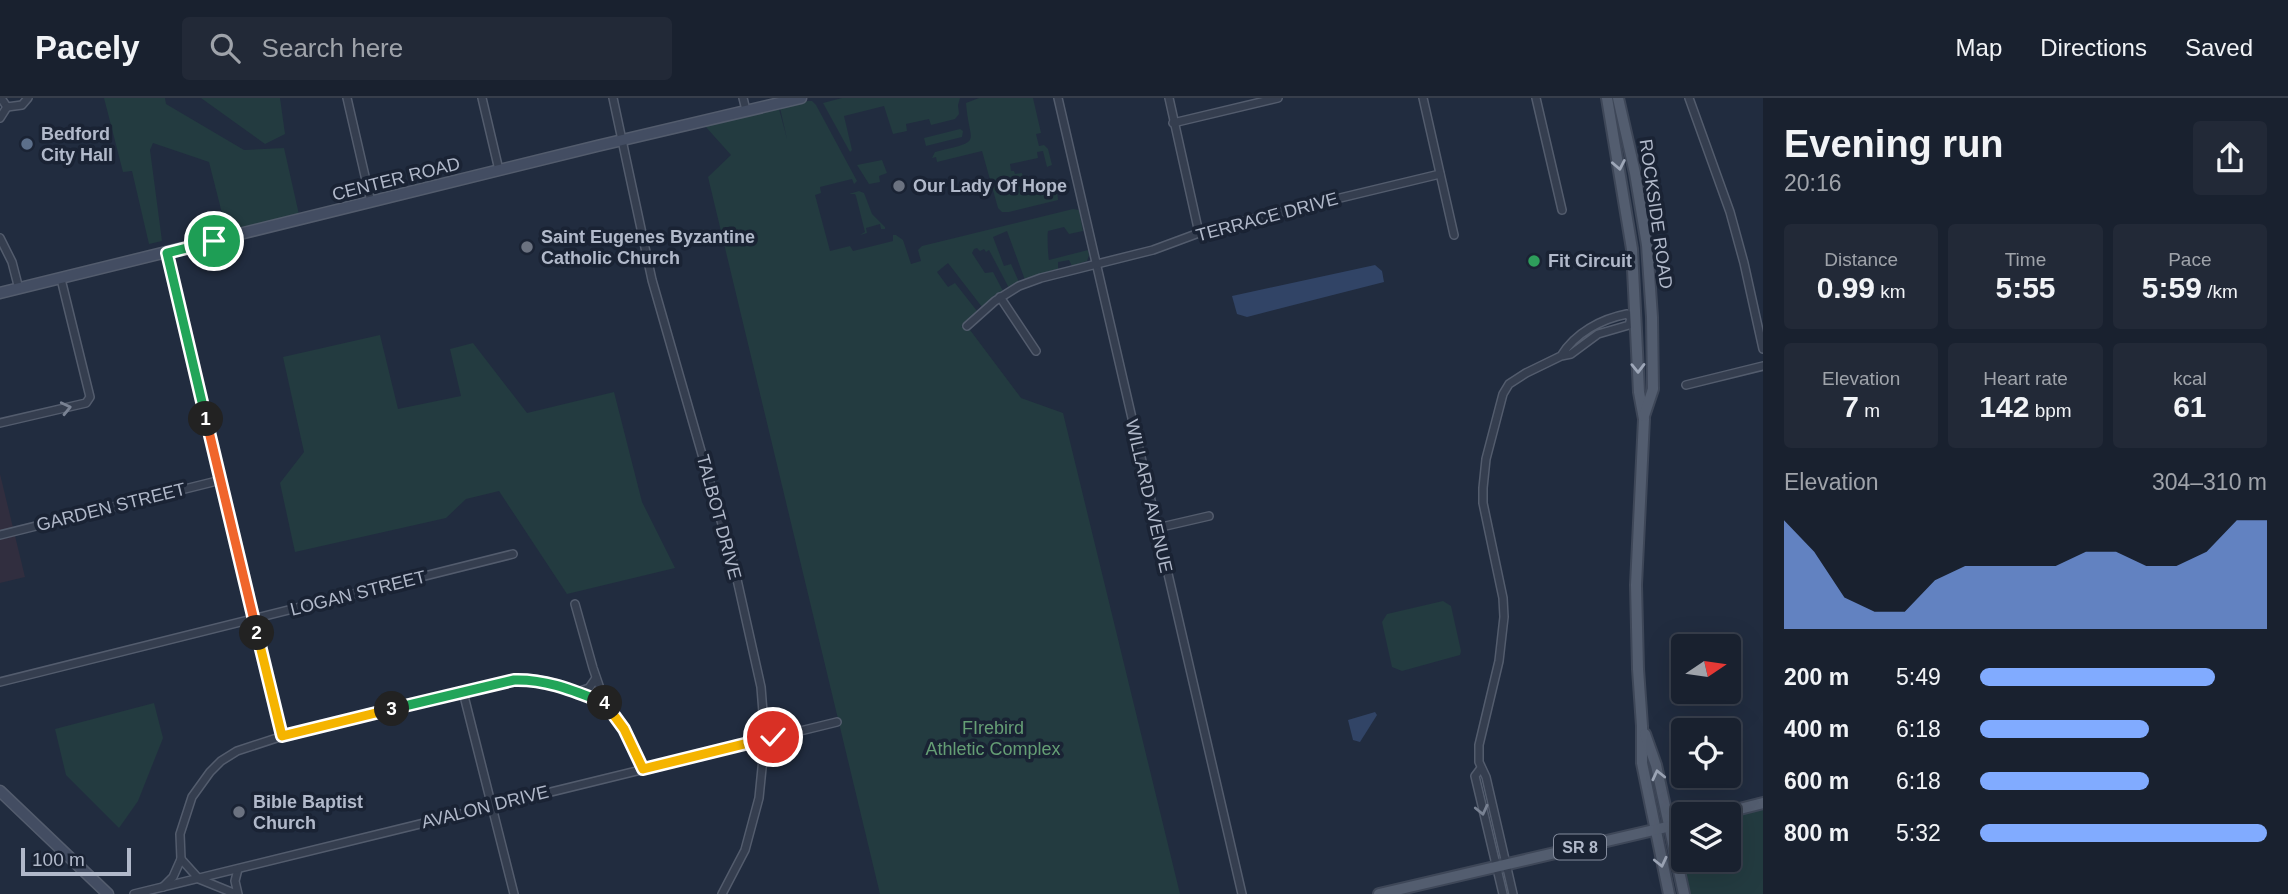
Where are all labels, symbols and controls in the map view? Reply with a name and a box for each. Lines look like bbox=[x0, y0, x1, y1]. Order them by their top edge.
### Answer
search box bbox=[182, 17, 672, 80]
text: Pacely bbox=[35, 29, 140, 66]
icon: search bbox=[206, 29, 244, 67]
text: Search here bbox=[262, 33, 403, 63]
text: Map bbox=[1956, 34, 2002, 61]
text: Directions bbox=[2040, 34, 2147, 61]
text: Saved bbox=[2185, 34, 2253, 61]
button: share bbox=[2193, 121, 2267, 195]
text: Evening run bbox=[1784, 123, 2004, 165]
place label: Bedford City Hall bbox=[41, 124, 113, 165]
marker: Bedford City Hall bbox=[19, 136, 35, 152]
street label: ROCKSIDE ROAD bbox=[1636, 138, 1676, 290]
street label: CENTER ROAD bbox=[330, 153, 462, 205]
one-way arrow bbox=[1611, 159, 1626, 171]
text: 20:16 bbox=[1784, 170, 1842, 196]
place label: Our Lady Of Hope bbox=[913, 176, 1067, 196]
marker: Our Lady Of Hope bbox=[891, 178, 907, 194]
street label: TERRACE DRIVE bbox=[1194, 188, 1340, 246]
pin bbox=[184, 211, 244, 271]
icon: arrive bbox=[195, 222, 233, 260]
place label: Saint Eugenes Byzantine Catholic Church bbox=[541, 227, 755, 268]
marker: Saint Eugenes Byzantine Catholic Church bbox=[519, 239, 535, 255]
text: Distance bbox=[1824, 249, 1898, 270]
text: Time bbox=[2005, 249, 2046, 270]
text: Pace bbox=[2168, 249, 2211, 270]
place label: Fit Circuit bbox=[1548, 251, 1632, 271]
marker: Fit Circuit bbox=[1526, 253, 1542, 269]
text: 0.99 bbox=[1817, 271, 1875, 304]
text: 5:55 bbox=[1995, 271, 2056, 304]
text: 5:59 bbox=[2142, 271, 2202, 304]
text: km bbox=[1875, 281, 1906, 302]
text: /km bbox=[2202, 281, 2238, 302]
one-way arrow bbox=[1631, 363, 1646, 374]
text: Elevation bbox=[1822, 368, 1900, 389]
text: Heart rate bbox=[1983, 368, 2068, 389]
text: kcal bbox=[2173, 368, 2207, 389]
text: 7 bbox=[1842, 390, 1859, 423]
text: 142 bbox=[1979, 390, 2029, 423]
text: 61 bbox=[2173, 390, 2207, 423]
text: m bbox=[1859, 400, 1880, 421]
text: bpm bbox=[2029, 400, 2072, 421]
one-way arrow bbox=[60, 401, 72, 416]
pin: 1 bbox=[188, 402, 224, 436]
text: 1 bbox=[200, 408, 211, 429]
street label: WILLARD AVENUE bbox=[1122, 417, 1176, 575]
street label: TALBOT DRIVE bbox=[693, 452, 745, 582]
text: Elevation bbox=[1784, 469, 1879, 495]
text: 304–310 m bbox=[2152, 469, 2267, 495]
street label: GARDEN STREET bbox=[34, 479, 188, 535]
street label: LOGAN STREET bbox=[288, 566, 428, 620]
pin: 2 bbox=[240, 616, 274, 650]
text: 2 bbox=[251, 622, 262, 643]
north arrow bbox=[1671, 634, 1741, 704]
map controls bbox=[1671, 634, 1741, 872]
text: 200 m bbox=[1784, 664, 1849, 690]
text: 5:49 bbox=[1896, 664, 1941, 690]
pin: 4 bbox=[588, 686, 622, 720]
pin: 3 bbox=[374, 692, 410, 726]
text: 4 bbox=[599, 692, 610, 713]
text: 3 bbox=[386, 698, 397, 719]
pin bbox=[743, 707, 803, 767]
text: 400 m bbox=[1784, 716, 1849, 742]
text: 6:18 bbox=[1896, 716, 1941, 742]
icon: check bbox=[754, 718, 792, 756]
park label: FIrebird Athletic Complex bbox=[925, 718, 1061, 759]
button: locate bbox=[1671, 718, 1741, 788]
text: 600 m bbox=[1784, 768, 1849, 794]
text: 6:18 bbox=[1896, 768, 1941, 794]
one-way arrow bbox=[1652, 769, 1667, 781]
street label: AVALON DRIVE bbox=[419, 782, 551, 832]
place label: Bible Baptist Church bbox=[253, 792, 363, 833]
button: layers bbox=[1671, 802, 1741, 872]
marker: Bible Baptist Church bbox=[231, 804, 247, 820]
one-way arrow bbox=[1474, 804, 1489, 816]
text: 800 m bbox=[1784, 820, 1849, 846]
text: 5:32 bbox=[1896, 820, 1941, 846]
road number: SR 8 bbox=[1554, 834, 1606, 860]
scale bar bbox=[21, 845, 131, 877]
text: 100 m bbox=[32, 849, 85, 870]
one-way arrow bbox=[1653, 856, 1668, 868]

